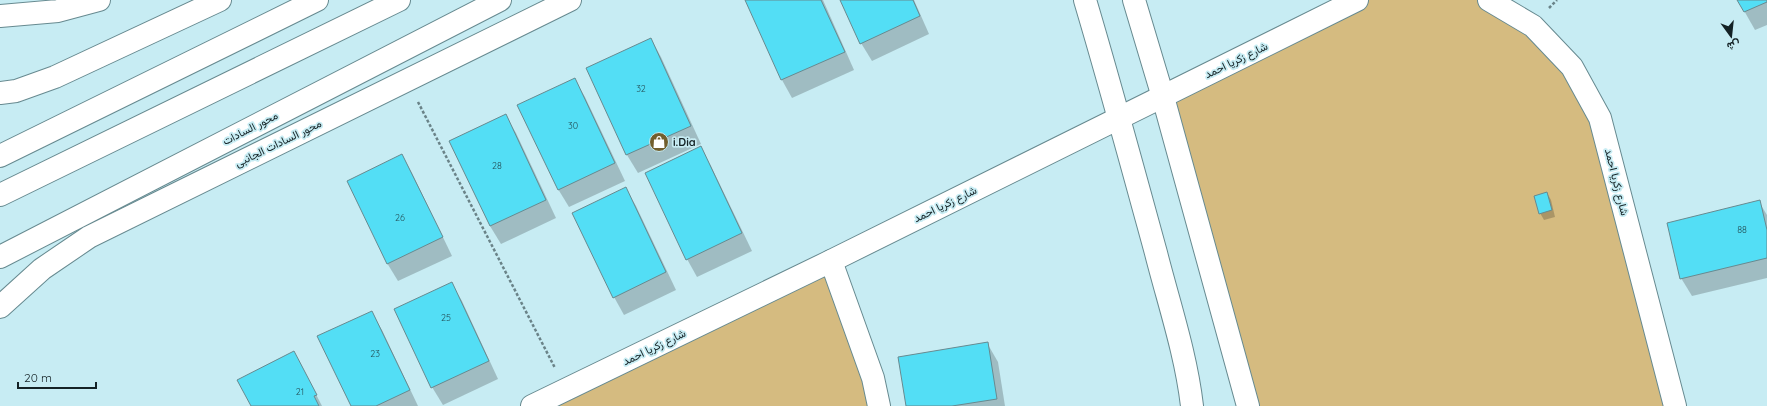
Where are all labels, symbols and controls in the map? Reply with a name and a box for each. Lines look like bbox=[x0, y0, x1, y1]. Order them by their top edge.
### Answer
north arrow bbox=[1711, 16, 1751, 56]
text: ش bbox=[1725, 37, 1742, 54]
street label: شارع زكريا احمد bbox=[1202, 39, 1271, 82]
house number: 32 bbox=[636, 83, 646, 94]
street label: محور السادات bbox=[220, 108, 280, 148]
street label: محور السادات الجانبى bbox=[232, 116, 324, 170]
house number: 30 bbox=[568, 120, 578, 131]
shop icon: i.Dia bbox=[648, 131, 670, 153]
place label: i.Dia bbox=[673, 135, 696, 149]
street label: شارع زكريا احمد bbox=[1601, 147, 1632, 217]
house number: 28 bbox=[492, 160, 502, 171]
street label: شارع زكريا احمد bbox=[911, 183, 980, 226]
house number: 26 bbox=[395, 212, 405, 223]
house number: 88 bbox=[1737, 224, 1747, 235]
house number: 25 bbox=[441, 312, 451, 323]
street label: شارع زكريا احمد bbox=[620, 326, 689, 369]
house number: 23 bbox=[370, 348, 380, 359]
scale bar bbox=[18, 364, 96, 390]
text: 20 m bbox=[24, 370, 52, 385]
house number: 21 bbox=[296, 386, 304, 397]

